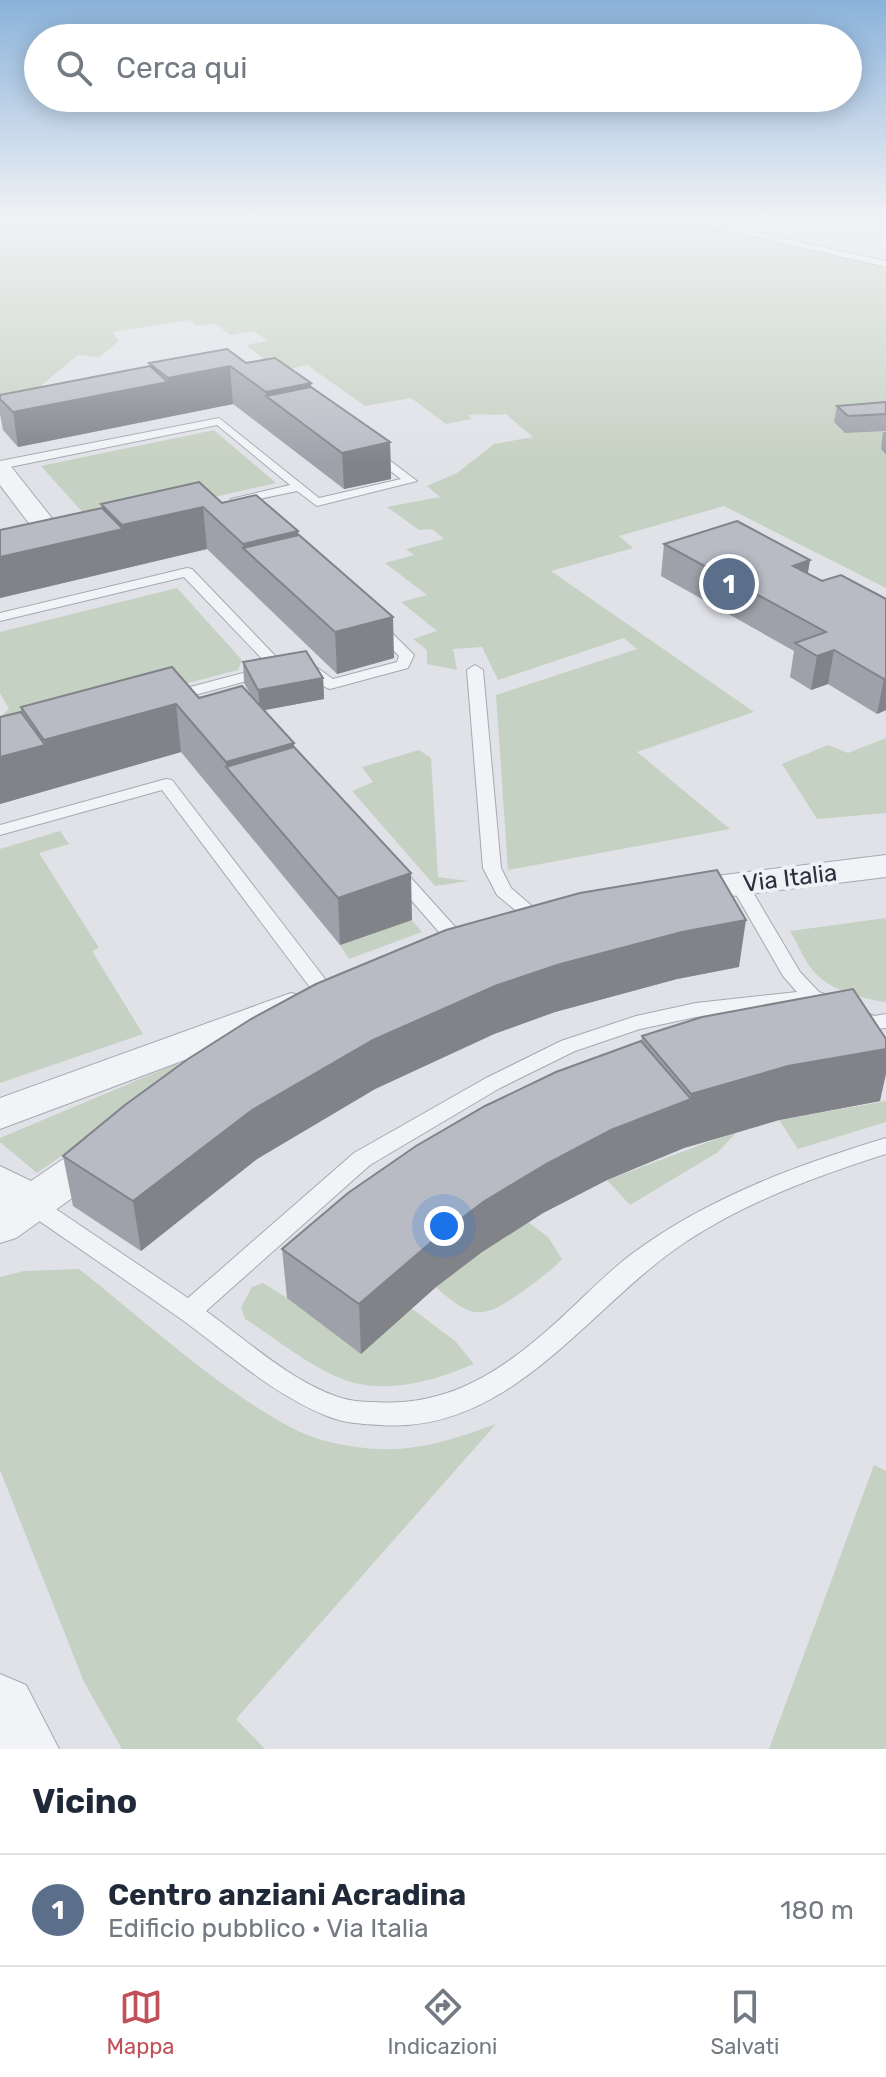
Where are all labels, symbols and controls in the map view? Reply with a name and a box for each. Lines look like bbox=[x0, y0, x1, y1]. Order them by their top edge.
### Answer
search box bbox=[24, 24, 862, 112]
icon: search bbox=[52, 46, 96, 90]
text: Cerca qui bbox=[116, 50, 248, 86]
pin: 1 bbox=[703, 554, 755, 614]
street label: Via Italia bbox=[741, 858, 839, 898]
your location bbox=[424, 1206, 464, 1246]
text: Vicino bbox=[32, 1781, 137, 1822]
text: Centro anziani Acradina bbox=[108, 1877, 466, 1913]
text: 1 bbox=[52, 1895, 64, 1926]
text: 180 m bbox=[780, 1895, 854, 1926]
text: Edificio pubblico · Via Italia bbox=[108, 1913, 429, 1944]
tab: Mappa bbox=[107, 1985, 175, 2060]
tab: Indicazioni bbox=[388, 1985, 497, 2060]
tab: Salvati bbox=[711, 1985, 779, 2060]

